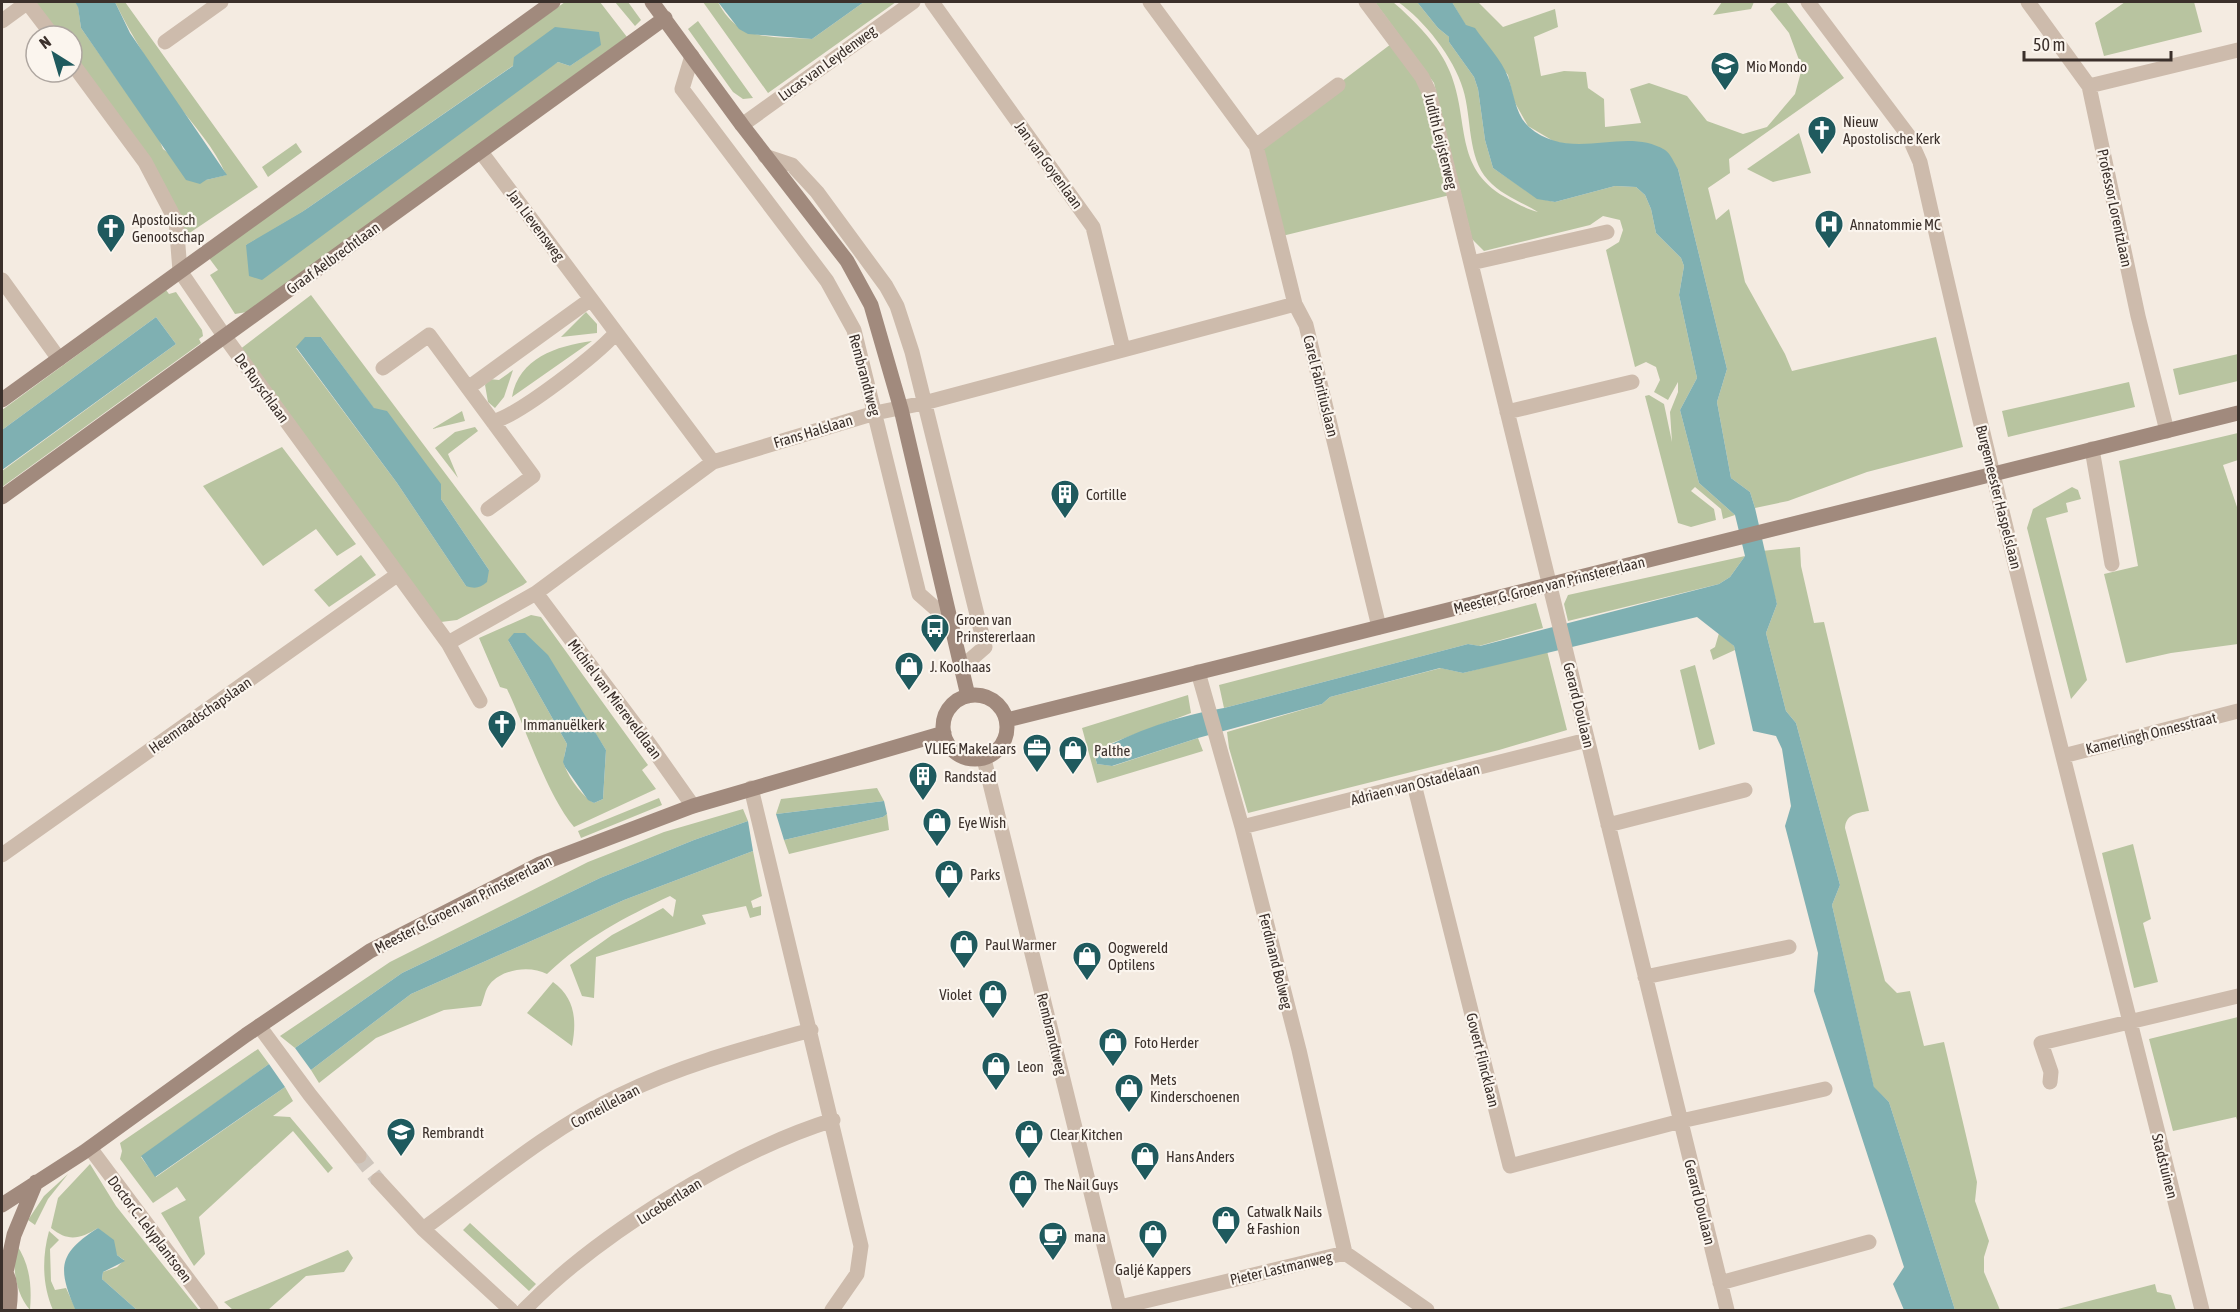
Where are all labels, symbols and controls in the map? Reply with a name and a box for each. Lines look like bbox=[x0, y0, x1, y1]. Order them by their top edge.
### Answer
street label: Lucas van Leydenweg bbox=[775, 21, 880, 104]
north arrow bbox=[24, 24, 84, 84]
scale bar bbox=[2024, 24, 2171, 62]
text: N bbox=[36, 32, 54, 52]
text: 50 m bbox=[2033, 34, 2065, 55]
school or university icon: Mio Mondo bbox=[1709, 50, 1741, 92]
place label: Mio Mondo bbox=[1746, 58, 1807, 75]
street label: Judith Leijsterweg bbox=[1421, 91, 1461, 191]
place label: Nieuw Apostolische Kerk bbox=[1843, 113, 1941, 147]
church icon: Nieuw Apostolische Kerk bbox=[1806, 114, 1838, 156]
street label: Jan van Goyenlaan bbox=[1012, 118, 1086, 212]
street label: Professor Lorentzlaan bbox=[2094, 147, 2136, 269]
street label: Jan Lievensweg bbox=[504, 186, 569, 264]
hospital icon: Annatommie MC bbox=[1813, 208, 1845, 250]
place label: Apostolisch Genootschap bbox=[132, 211, 205, 245]
church icon: Apostolisch Genootschap bbox=[95, 212, 127, 254]
place label: Annatommie MC bbox=[1850, 216, 1941, 233]
street label: Graaf Aelbrechtlaan bbox=[283, 219, 383, 297]
street label: Rembrandtweg bbox=[846, 332, 884, 418]
street label: Carel Fabritiuslaan bbox=[1300, 333, 1342, 439]
street label: De Ruyschlaan bbox=[231, 350, 293, 426]
street label: Frans Halslaan bbox=[771, 411, 855, 451]
street label: Burgemeester Haspelslaan bbox=[1973, 423, 2025, 571]
building icon: Cortille bbox=[1049, 478, 1081, 520]
place label: Cortille bbox=[1086, 486, 1127, 503]
street label: Meester G. Groen van Prinstererlaan bbox=[1452, 553, 1646, 617]
place label: Groen van Prinstererlaan bbox=[956, 611, 1036, 645]
bus stop icon: Groen van Prinstererlaan bbox=[919, 612, 951, 654]
street label: Michiel van Miereveldlaan bbox=[564, 636, 666, 762]
shop icon: J. Koolhaas bbox=[893, 650, 925, 692]
place label: J. Koolhaas bbox=[930, 658, 991, 675]
street label: Gerard Doulaan bbox=[1560, 661, 1598, 749]
street label: Heemraadschapslaan bbox=[146, 673, 254, 757]
church icon: Immanuëlkerk bbox=[486, 708, 518, 750]
street label: Kamerlingh Onnesstraat bbox=[2084, 709, 2218, 757]
place label: Immanuëlkerk bbox=[523, 716, 605, 733]
office icon: VLIEG Makelaars bbox=[1021, 732, 1053, 774]
shop icon: Palthe bbox=[1057, 734, 1089, 776]
place label: VLIEG Makelaars bbox=[925, 740, 1016, 757]
place label: Palthe bbox=[1094, 742, 1131, 759]
building icon: Randstad bbox=[907, 760, 939, 802]
street label: Adriaen van Ostadelaan bbox=[1349, 760, 1481, 808]
place label: Randstad bbox=[944, 768, 997, 785]
shop icon: Eye Wish bbox=[921, 806, 953, 848]
place label: Eye Wish bbox=[958, 814, 1006, 831]
street label: Meester G. Groen van Prinstererlaan bbox=[372, 852, 554, 956]
shop icon: Parks bbox=[933, 858, 965, 900]
place label: Parks bbox=[970, 866, 1000, 883]
street label: Ferdinand Bolweg bbox=[1256, 911, 1296, 1011]
shop icon: Paul Warmer bbox=[948, 928, 980, 970]
place label: Paul Warmer bbox=[985, 936, 1057, 953]
place label: Oogwereld Optilens bbox=[1108, 939, 1168, 973]
shop icon: Oogwereld Optilens bbox=[1071, 940, 1103, 982]
shop icon: Violet bbox=[977, 978, 1009, 1020]
place label: Violet bbox=[939, 986, 972, 1003]
street label: Rembrandtweg bbox=[1034, 991, 1071, 1077]
street label: Govert Flincklaan bbox=[1463, 1011, 1503, 1109]
shop icon: Foto Herder bbox=[1097, 1026, 1129, 1068]
place label: Foto Herder bbox=[1134, 1034, 1199, 1051]
shop icon: Leon bbox=[980, 1050, 1012, 1092]
place label: Leon bbox=[1017, 1058, 1044, 1075]
place label: Mets Kinderschoenen bbox=[1150, 1071, 1240, 1105]
shop icon: Mets Kinderschoenen bbox=[1113, 1072, 1145, 1114]
street label: Corneillelaan bbox=[568, 1081, 642, 1131]
school or university icon: Rembrandt bbox=[385, 1116, 417, 1158]
shop icon: Clear Kitchen bbox=[1013, 1118, 1045, 1160]
place label: Rembrandt bbox=[422, 1124, 484, 1141]
place label: Clear Kitchen bbox=[1050, 1126, 1123, 1143]
street label: Stadstuinen bbox=[2149, 1132, 2181, 1200]
shop icon: Hans Anders bbox=[1129, 1140, 1161, 1182]
place label: Hans Anders bbox=[1166, 1148, 1235, 1165]
street label: Gerard Doulaan bbox=[1681, 1158, 1719, 1246]
shop icon: The Nail Guys bbox=[1007, 1168, 1039, 1210]
street label: Doctor C. Lelyplantsoen bbox=[104, 1172, 196, 1286]
street label: Lucebertlaan bbox=[633, 1174, 705, 1228]
place label: The Nail Guys bbox=[1044, 1176, 1118, 1193]
place label: Catwalk Nails & Fashion bbox=[1247, 1203, 1322, 1237]
shop icon: Catwalk Nails & Fashion bbox=[1210, 1204, 1242, 1246]
shop icon: Galjé Kappers bbox=[1137, 1218, 1169, 1260]
cafe icon: mana bbox=[1037, 1220, 1069, 1262]
place label: mana bbox=[1074, 1228, 1106, 1245]
street label: Pieter Lastmanweg bbox=[1228, 1248, 1334, 1288]
place label: Galjé Kappers bbox=[1115, 1261, 1191, 1278]

